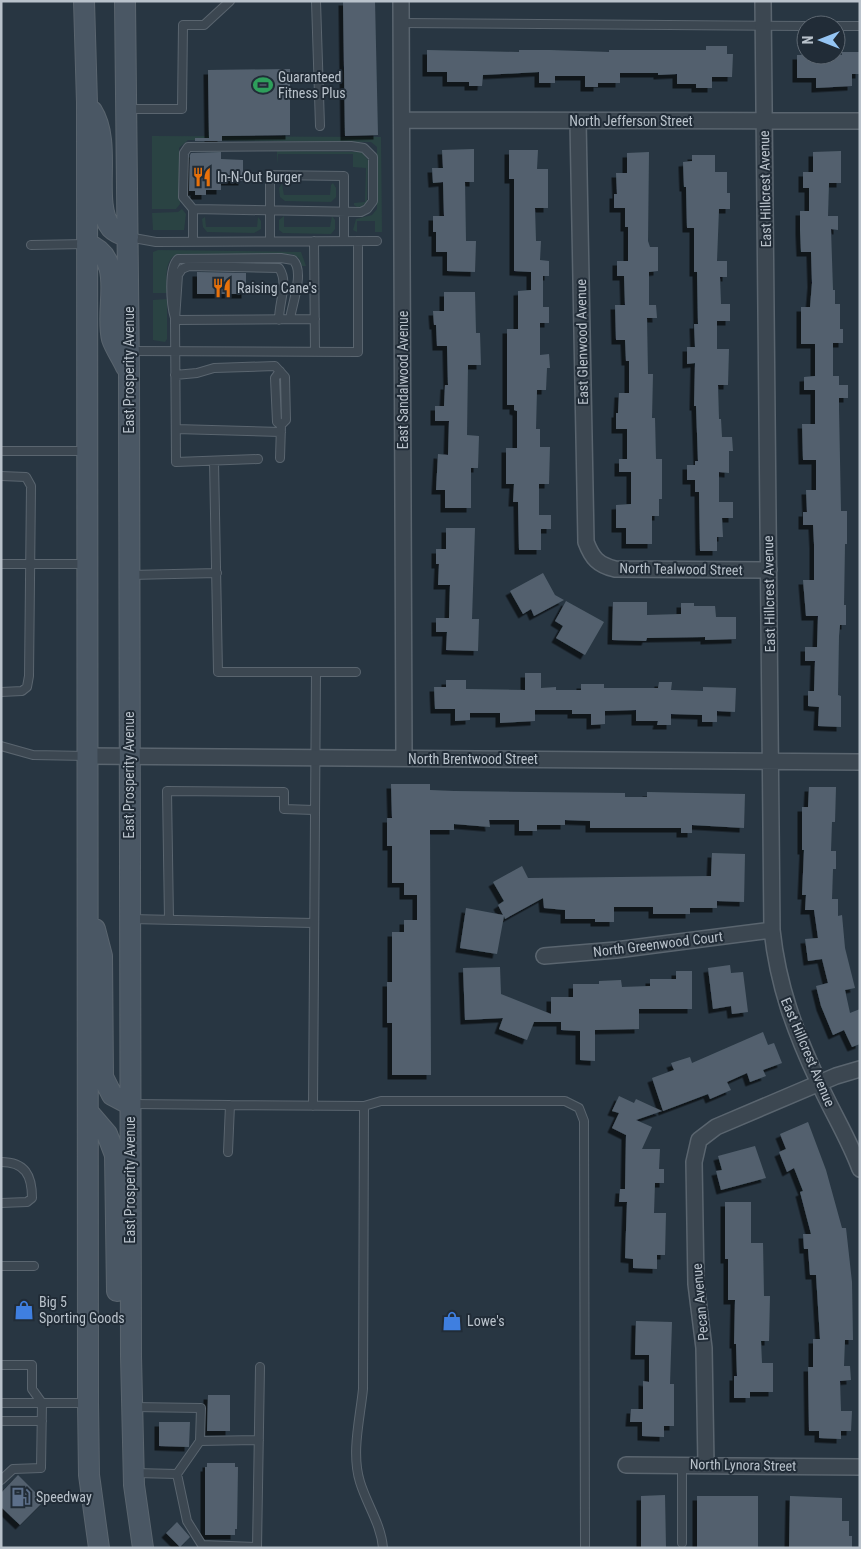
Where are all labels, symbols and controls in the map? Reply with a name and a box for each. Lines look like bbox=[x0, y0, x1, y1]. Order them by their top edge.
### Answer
north arrow bbox=[796, 15, 846, 65]
text: N bbox=[800, 36, 816, 44]
place label: Guaranteed Fitness Plus bbox=[278, 69, 346, 101]
sports icon: Guaranteed Fitness Plus bbox=[252, 74, 274, 96]
street label: North Jefferson Street bbox=[569, 113, 693, 129]
street label: East Hillcrest Avenue bbox=[756, 130, 774, 248]
restaurant icon: In-N-Out Burger bbox=[191, 166, 213, 188]
place label: In-N-Out Burger bbox=[217, 169, 302, 185]
restaurant icon: Raising Cane's bbox=[211, 277, 233, 299]
street label: East Glenwood Avenue bbox=[573, 279, 591, 405]
place label: Raising Cane's bbox=[237, 280, 317, 296]
street label: East Prosperity Avenue bbox=[121, 306, 137, 434]
street label: East Sandalwood Avenue bbox=[395, 310, 411, 449]
street label: East Hillcrest Avenue bbox=[760, 535, 778, 653]
street label: North Tealwood Street bbox=[619, 560, 743, 578]
street label: East Prosperity Avenue bbox=[121, 711, 137, 839]
street label: North Brentwood Street bbox=[408, 751, 538, 767]
street label: North Greenwood Court bbox=[592, 928, 724, 960]
street label: East Hillcrest Avenue bbox=[778, 995, 838, 1109]
street label: East Prosperity Avenue bbox=[122, 1116, 138, 1244]
street label: Pecan Avenue bbox=[689, 1262, 711, 1341]
place label: Big 5 Sporting Goods bbox=[39, 1294, 125, 1326]
shop icon: Big 5 Sporting Goods bbox=[13, 1299, 35, 1321]
shop icon: Lowe's bbox=[441, 1310, 463, 1332]
place label: Lowe's bbox=[467, 1313, 505, 1329]
street label: North Lynora Street bbox=[690, 1456, 796, 1474]
fuel station icon: Speedway bbox=[10, 1486, 32, 1508]
place label: Speedway bbox=[36, 1489, 92, 1505]

